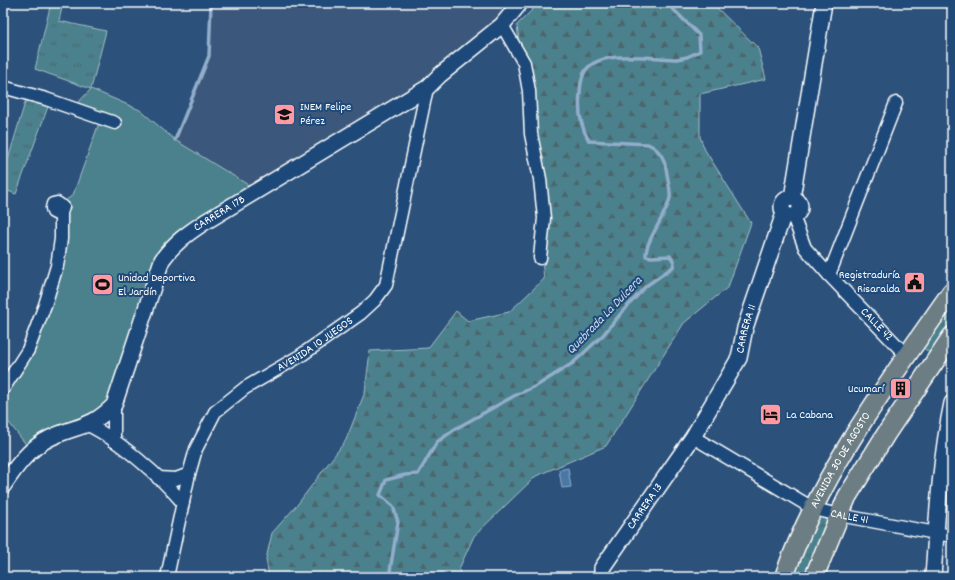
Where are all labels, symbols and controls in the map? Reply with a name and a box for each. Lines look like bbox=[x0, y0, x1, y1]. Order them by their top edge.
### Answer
place label: INEM Felipe Pérez bbox=[300, 99, 351, 130]
school or university icon: INEM Felipe Pérez bbox=[272, 101, 298, 127]
street label: CARRERA 17B bbox=[190, 191, 249, 236]
place label: Registraduría Risaralda bbox=[839, 267, 900, 298]
public building icon: Registraduría Risaralda bbox=[902, 269, 928, 295]
place label: Unidad Deportiva El Jardín bbox=[118, 270, 196, 301]
sports icon: Unidad Deportiva El Jardín bbox=[89, 272, 115, 298]
water label: Quebrada La Dulcera bbox=[563, 272, 648, 359]
street label: CARRERA 11 bbox=[732, 302, 761, 355]
street label: CALLE 42 bbox=[856, 304, 897, 345]
street label: AVENIDA 10 JUEGOS bbox=[274, 312, 357, 376]
building icon: Ucumarí bbox=[887, 376, 913, 402]
place label: Ucumarí bbox=[848, 381, 885, 398]
hotel icon: La Cabana bbox=[758, 402, 784, 428]
place label: La Cabana bbox=[786, 407, 833, 424]
street label: AVENIDA 30 DE AGOSTO bbox=[806, 409, 875, 511]
street label: CARRERA 13 bbox=[623, 480, 667, 533]
street label: CALLE 41 bbox=[829, 505, 870, 529]

